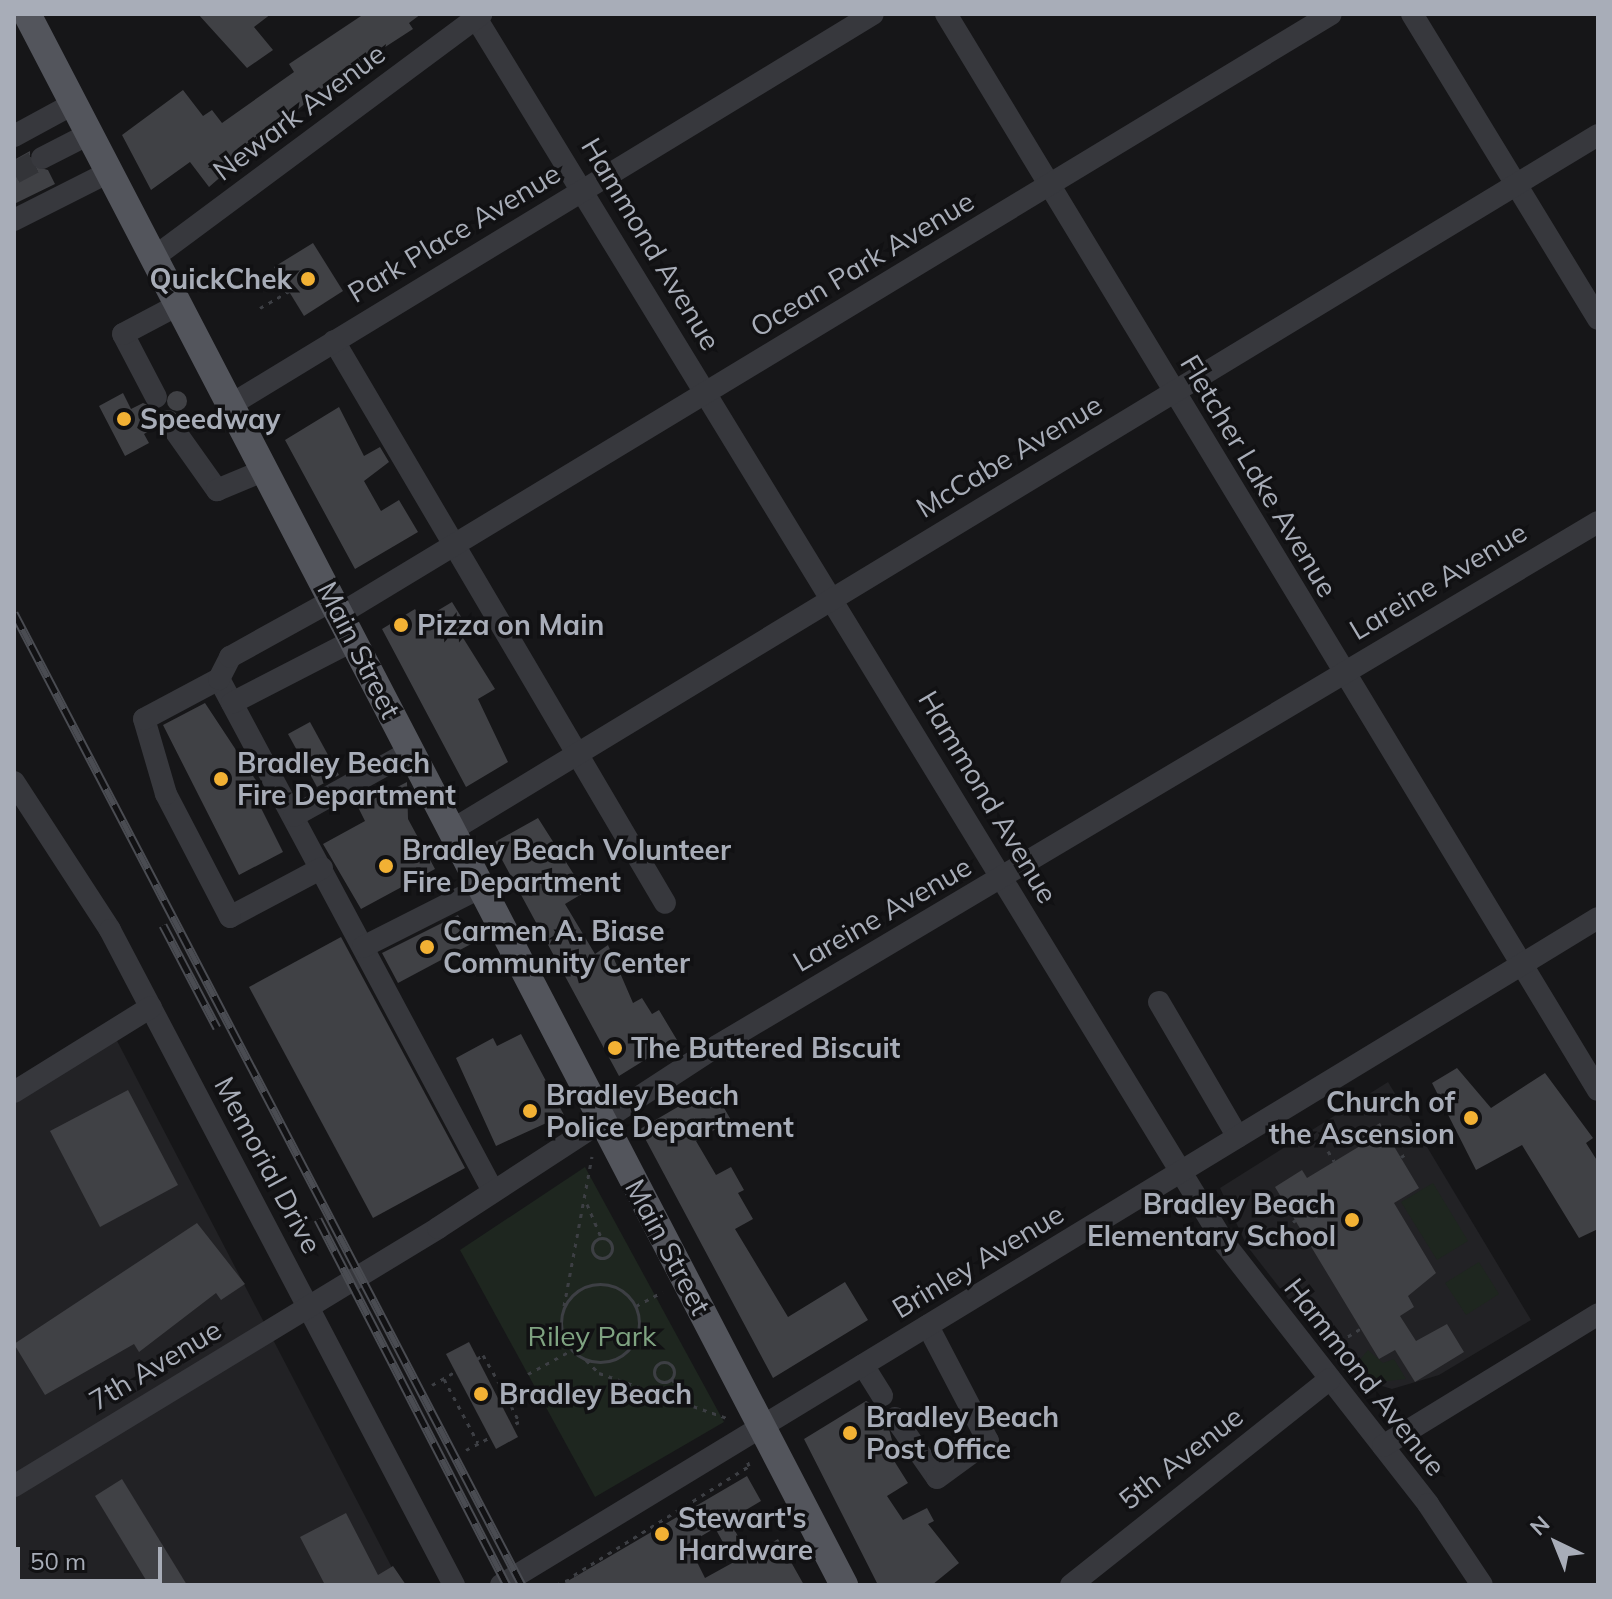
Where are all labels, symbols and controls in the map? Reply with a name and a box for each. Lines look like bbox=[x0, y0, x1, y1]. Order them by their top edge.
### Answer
street label: Newark Avenue bbox=[207, 37, 391, 187]
street label: Hammond Avenue bbox=[574, 132, 728, 356]
street label: Park Place Avenue bbox=[342, 156, 566, 310]
street label: Ocean Park Avenue bbox=[744, 184, 980, 344]
place label: QuickChek bbox=[150, 262, 292, 296]
marker: QuickChek bbox=[299, 270, 317, 288]
street label: Fletcher Lake Avenue bbox=[1173, 349, 1345, 603]
street label: McCabe Avenue bbox=[910, 387, 1108, 525]
place label: Speedway bbox=[140, 402, 280, 436]
marker: Speedway bbox=[115, 410, 133, 428]
street label: Lareine Avenue bbox=[1343, 515, 1533, 647]
street label: Main Street bbox=[310, 576, 408, 724]
place label: Pizza on Main bbox=[417, 608, 604, 642]
marker: Pizza on Main bbox=[392, 616, 410, 634]
street label: Hammond Avenue bbox=[911, 685, 1065, 909]
place label: Bradley Beach Fire Department bbox=[237, 746, 456, 812]
marker: Bradley Beach Fire Department bbox=[212, 770, 230, 788]
place label: Bradley Beach Volunteer Fire Department bbox=[402, 833, 731, 899]
street label: Lareine Avenue bbox=[787, 849, 977, 979]
marker: Bradley Beach Volunteer Fire Department bbox=[377, 857, 395, 875]
place label: Carmen A. Biase Community Center bbox=[443, 914, 690, 980]
marker: Carmen A. Biase Community Center bbox=[418, 938, 436, 956]
place label: The Buttered Biscuit bbox=[631, 1031, 900, 1065]
marker: The Buttered Biscuit bbox=[606, 1039, 624, 1057]
street label: Memorial Drive bbox=[207, 1071, 329, 1259]
place label: Bradley Beach Police Department bbox=[546, 1078, 794, 1144]
place label: Church of the Ascension bbox=[1269, 1085, 1455, 1151]
marker: Bradley Beach Police Department bbox=[521, 1102, 539, 1120]
marker: Church of the Ascension bbox=[1462, 1109, 1480, 1127]
street label: Main Street bbox=[618, 1173, 718, 1321]
place label: Bradley Beach Elementary School bbox=[1087, 1187, 1336, 1253]
street label: Brinley Avenue bbox=[886, 1197, 1070, 1325]
marker: Bradley Beach Elementary School bbox=[1343, 1211, 1361, 1229]
street label: Hammond Avenue bbox=[1277, 1272, 1453, 1482]
street label: 7th Avenue bbox=[83, 1313, 227, 1417]
park label: Riley Park bbox=[528, 1319, 656, 1353]
place label: Bradley Beach bbox=[499, 1377, 692, 1411]
marker: Bradley Beach bbox=[470, 1383, 492, 1405]
street label: 5th Avenue bbox=[1112, 1399, 1250, 1517]
place label: Bradley Beach Post Office bbox=[866, 1400, 1059, 1466]
marker: Bradley Beach Post Office bbox=[841, 1424, 859, 1442]
place label: Stewart's Hardware bbox=[678, 1501, 813, 1567]
north arrow bbox=[1516, 1503, 1596, 1583]
text: N bbox=[1524, 1510, 1555, 1541]
marker: Stewart's Hardware bbox=[653, 1525, 671, 1543]
scale bar bbox=[20, 1531, 166, 1581]
text: 50 m bbox=[30, 1546, 86, 1576]

